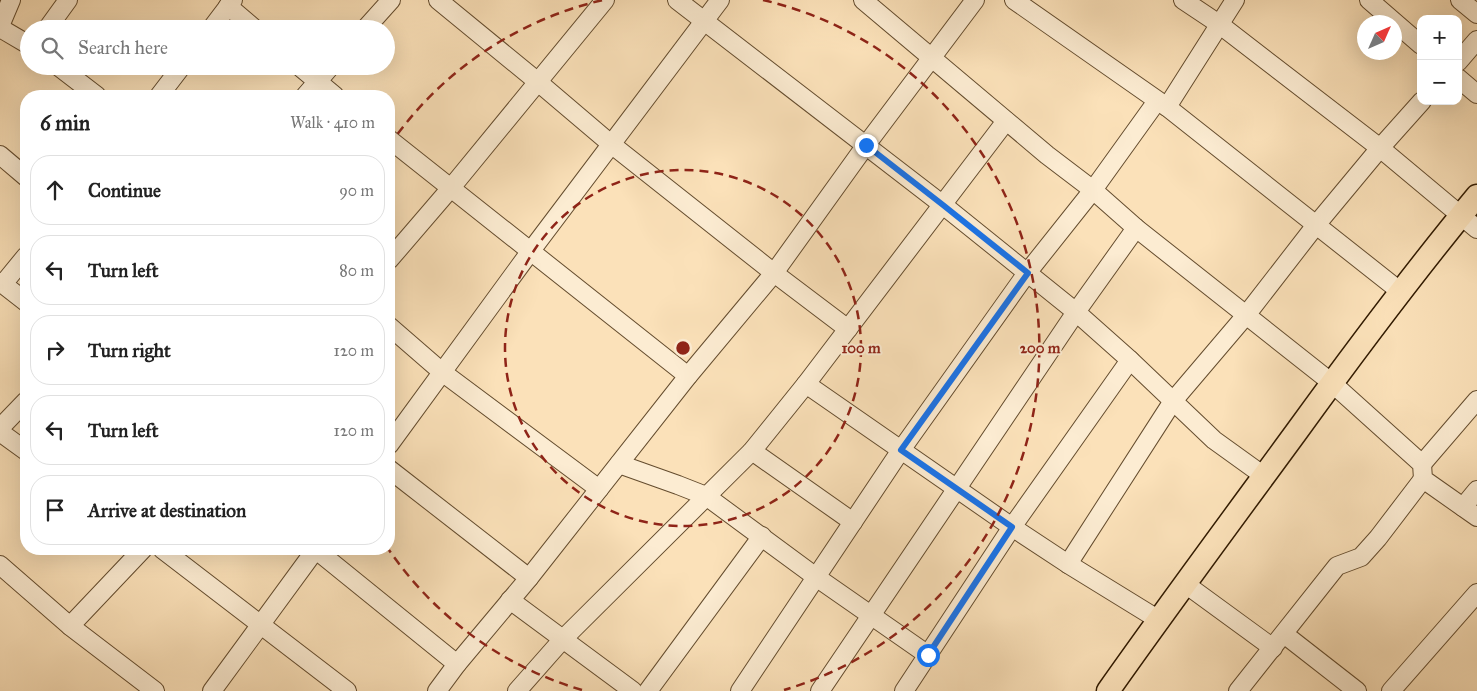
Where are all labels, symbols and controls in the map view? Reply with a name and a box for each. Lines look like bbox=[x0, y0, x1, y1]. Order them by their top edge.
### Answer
north arrow bbox=[1357, 15, 1402, 60]
map controls bbox=[1417, 15, 1462, 105]
button: + bbox=[1417, 15, 1462, 60]
search box bbox=[20, 20, 395, 75]
icon: search bbox=[38, 34, 66, 62]
text: Search here bbox=[78, 36, 168, 59]
button: − bbox=[1417, 60, 1462, 105]
text: 6 min bbox=[40, 110, 90, 136]
text: Walk · 410 m bbox=[290, 113, 375, 132]
route end bbox=[855, 134, 878, 157]
icon: ahead bbox=[41, 176, 69, 204]
text: Continue bbox=[88, 179, 161, 202]
text: 90 m bbox=[339, 181, 374, 200]
icon: left bbox=[41, 256, 69, 284]
text: Turn left bbox=[88, 259, 158, 282]
text: 80 m bbox=[339, 261, 374, 280]
icon: right bbox=[41, 336, 69, 364]
text: Turn right bbox=[88, 339, 171, 362]
centre of rings bbox=[674, 339, 692, 357]
text: 100 m bbox=[841, 339, 881, 357]
text: 200 m bbox=[1020, 339, 1061, 357]
text: 120 m bbox=[334, 341, 374, 360]
icon: left bbox=[41, 416, 69, 444]
text: Turn left bbox=[88, 419, 158, 442]
text: 120 m bbox=[334, 421, 374, 440]
icon: arrive bbox=[41, 496, 69, 524]
text: Arrive at destination bbox=[88, 499, 246, 522]
route start bbox=[917, 644, 940, 667]

